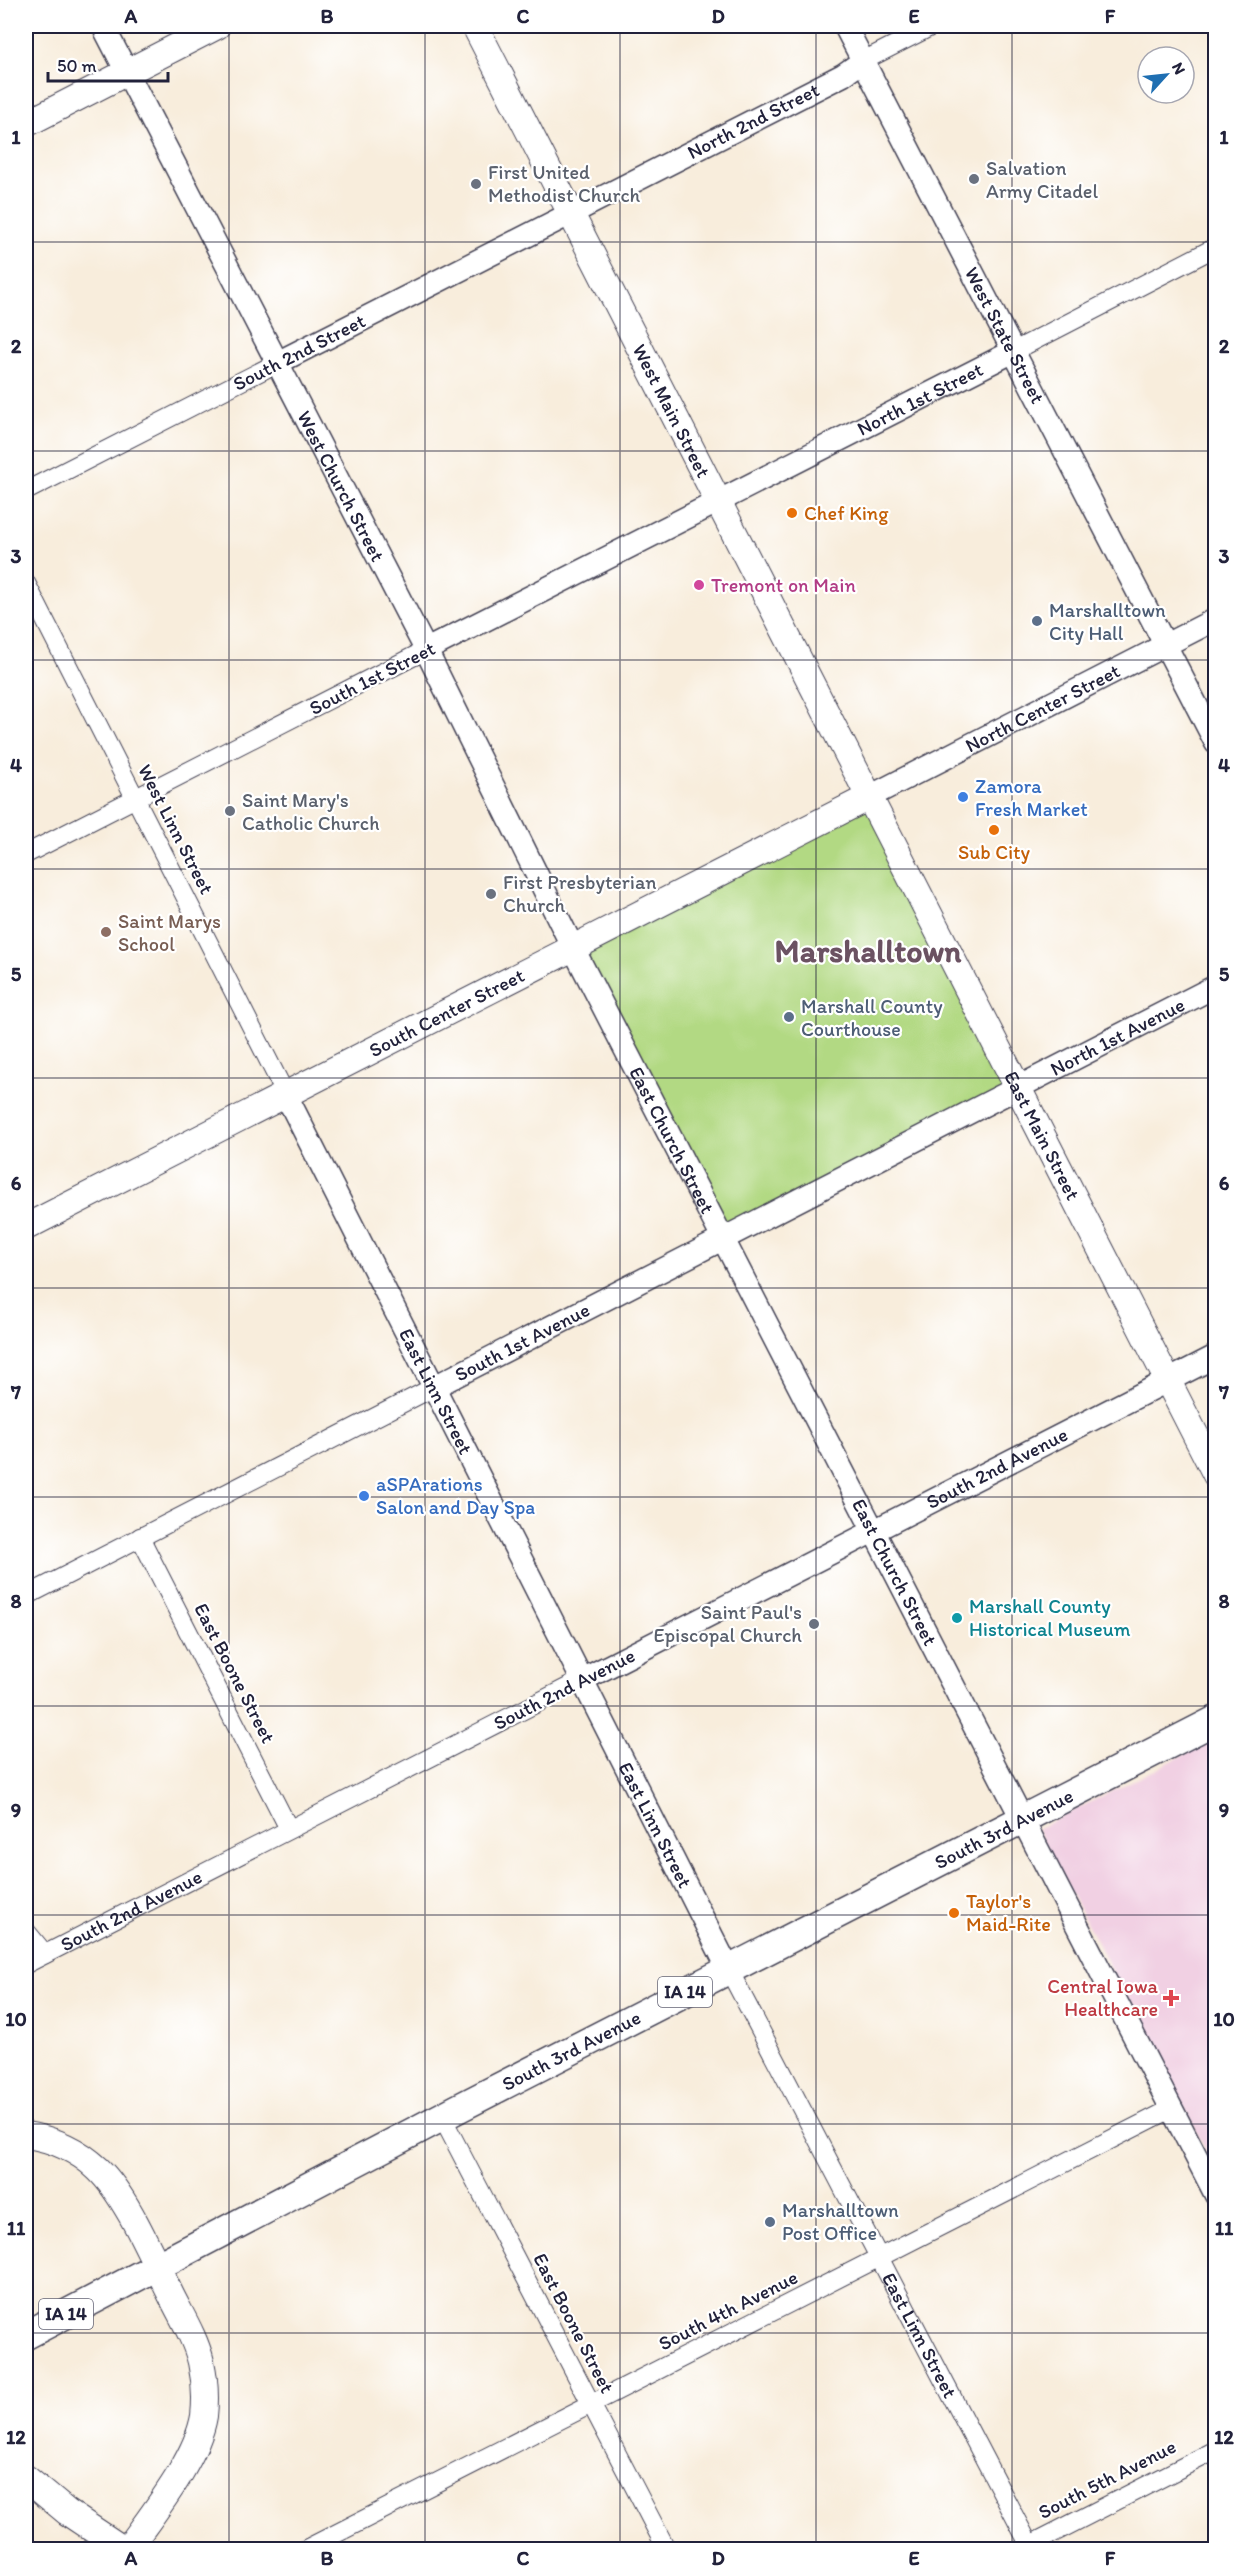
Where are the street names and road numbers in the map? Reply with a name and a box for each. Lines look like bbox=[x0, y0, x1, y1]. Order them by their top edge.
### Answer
street label: North 2nd Street bbox=[683, 77, 823, 164]
street label: West State Street bbox=[960, 263, 1050, 407]
street label: South 2nd Street bbox=[229, 308, 369, 396]
street label: West Main Street bbox=[628, 340, 716, 481]
street label: North 1st Street bbox=[853, 357, 987, 441]
street label: West Church Street bbox=[292, 407, 390, 565]
street label: South 1st Street bbox=[305, 636, 439, 720]
street label: North Center Street bbox=[961, 658, 1124, 758]
street label: West Linn Street bbox=[133, 760, 219, 898]
street label: South Center Street bbox=[365, 963, 529, 1062]
street label: North 1st Avenue bbox=[1046, 992, 1189, 1081]
street label: East Church Street bbox=[624, 1063, 720, 1217]
street label: East Main Street bbox=[999, 1067, 1085, 1204]
street label: South 1st Avenue bbox=[451, 1297, 594, 1386]
street label: East Linn Street bbox=[394, 1324, 478, 1458]
street label: South 2nd Avenue bbox=[922, 1422, 1072, 1514]
street label: East Church Street bbox=[847, 1495, 943, 1649]
street label: East Boone Street bbox=[189, 1599, 281, 1747]
street label: South 2nd Avenue bbox=[489, 1643, 639, 1735]
street label: East Linn Street bbox=[614, 1758, 697, 1892]
street label: South 3rd Avenue bbox=[930, 1783, 1077, 1874]
street label: South 2nd Avenue bbox=[56, 1864, 206, 1956]
road number: IA 14 bbox=[658, 1977, 712, 2007]
street label: South 3rd Avenue bbox=[498, 2005, 645, 2096]
street label: East Boone Street bbox=[528, 2249, 620, 2397]
street label: South 4th Avenue bbox=[654, 2265, 802, 2355]
street label: East Linn Street bbox=[877, 2268, 962, 2402]
road number: IA 14 bbox=[39, 2299, 93, 2329]
street label: South 5th Avenue bbox=[1034, 2434, 1180, 2524]

